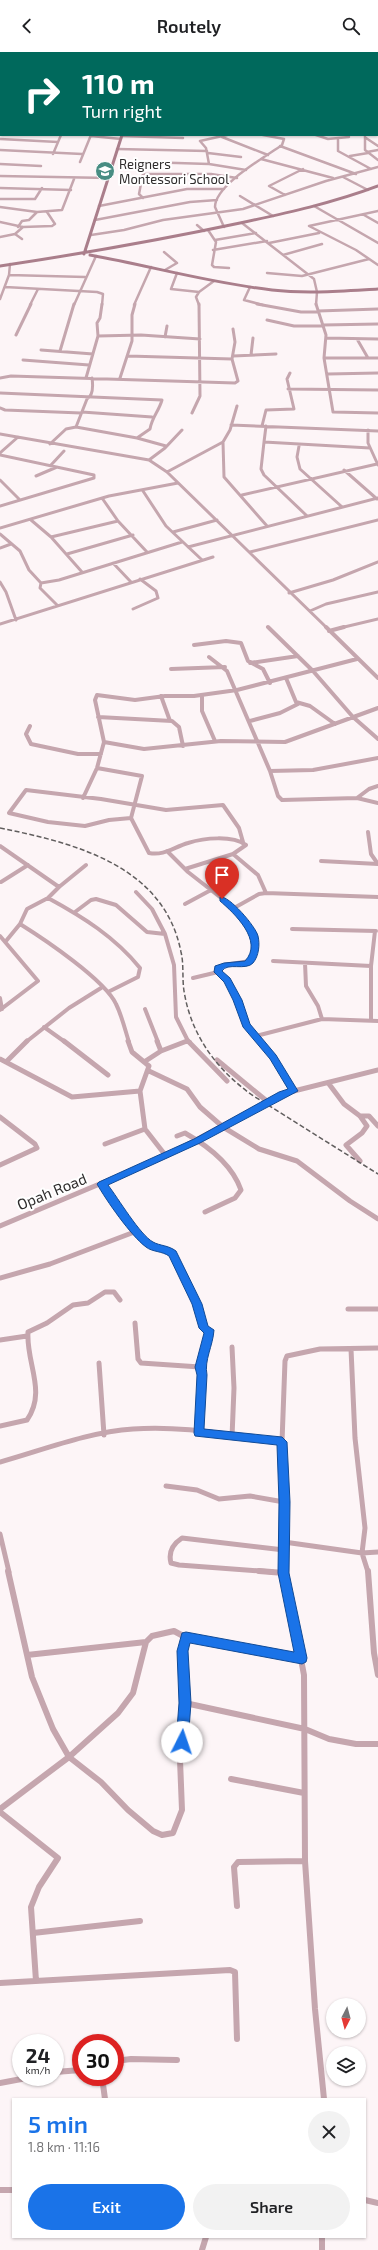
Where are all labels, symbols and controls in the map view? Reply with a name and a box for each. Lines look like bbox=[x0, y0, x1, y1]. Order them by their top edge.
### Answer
icon: back bbox=[16, 15, 38, 37]
text: Routely bbox=[157, 15, 221, 37]
icon: search bbox=[340, 15, 362, 37]
text: 110 m bbox=[82, 66, 155, 100]
icon: right bbox=[16, 68, 68, 120]
text: Turn right bbox=[82, 100, 162, 122]
place label: Reigners Montessori School bbox=[119, 156, 229, 187]
school or university icon: Reigners Montessori School bbox=[94, 160, 116, 182]
pin bbox=[205, 858, 239, 899]
icon: arrive bbox=[211, 864, 233, 886]
street label: Opah Road bbox=[14, 1169, 89, 1213]
position arrow bbox=[161, 1721, 203, 1763]
north arrow bbox=[326, 1998, 366, 2038]
map controls bbox=[326, 1998, 366, 2086]
speed limit sign: 30 bbox=[72, 2034, 124, 2086]
text: 24 bbox=[26, 2043, 50, 2067]
button: layers bbox=[326, 2046, 366, 2086]
text: km/h bbox=[26, 2064, 50, 2076]
text: 5 min bbox=[28, 2109, 88, 2138]
button: close bbox=[308, 2111, 350, 2153]
text: 1.8 km · 11:16 bbox=[28, 2139, 100, 2155]
button: Exit bbox=[28, 2184, 185, 2230]
button: Share bbox=[193, 2184, 350, 2230]

